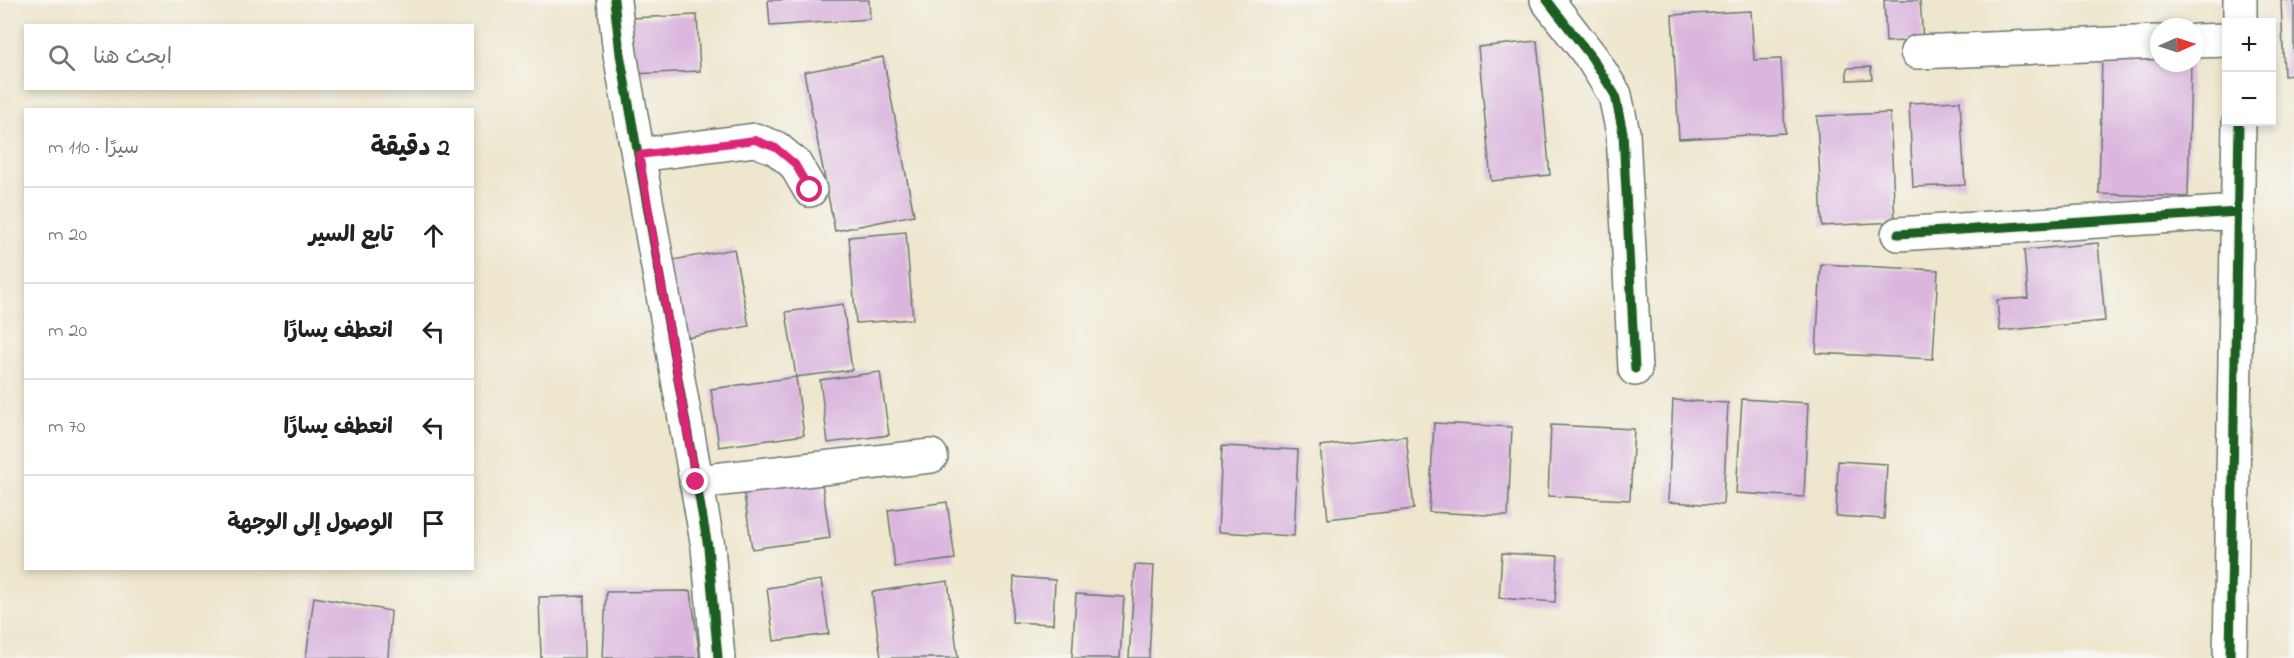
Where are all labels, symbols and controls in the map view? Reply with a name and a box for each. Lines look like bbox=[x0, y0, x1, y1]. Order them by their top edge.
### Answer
north arrow bbox=[2150, 18, 2204, 72]
map controls bbox=[2222, 18, 2276, 126]
button: + bbox=[2222, 18, 2276, 72]
search box bbox=[24, 24, 474, 90]
icon: search bbox=[45, 41, 78, 74]
text: ابحث هنا bbox=[93, 42, 172, 74]
button: − bbox=[2222, 72, 2276, 126]
text: 2 دقيقة bbox=[371, 130, 450, 168]
text: سيرًا · 110 m bbox=[48, 134, 139, 163]
route start bbox=[796, 176, 822, 202]
icon: ahead bbox=[417, 219, 450, 252]
text: تابع السير bbox=[309, 220, 393, 252]
text: 20 m bbox=[48, 221, 87, 250]
icon: left bbox=[417, 315, 450, 348]
text: انعطف يسارًا bbox=[284, 316, 393, 348]
text: 20 m bbox=[48, 317, 87, 346]
icon: left bbox=[417, 411, 450, 444]
text: انعطف يسارًا bbox=[284, 412, 393, 444]
text: 70 m bbox=[48, 413, 85, 442]
route end bbox=[682, 468, 708, 494]
icon: arrive bbox=[417, 507, 450, 540]
text: الوصول إلى الوجهة bbox=[227, 508, 393, 540]

